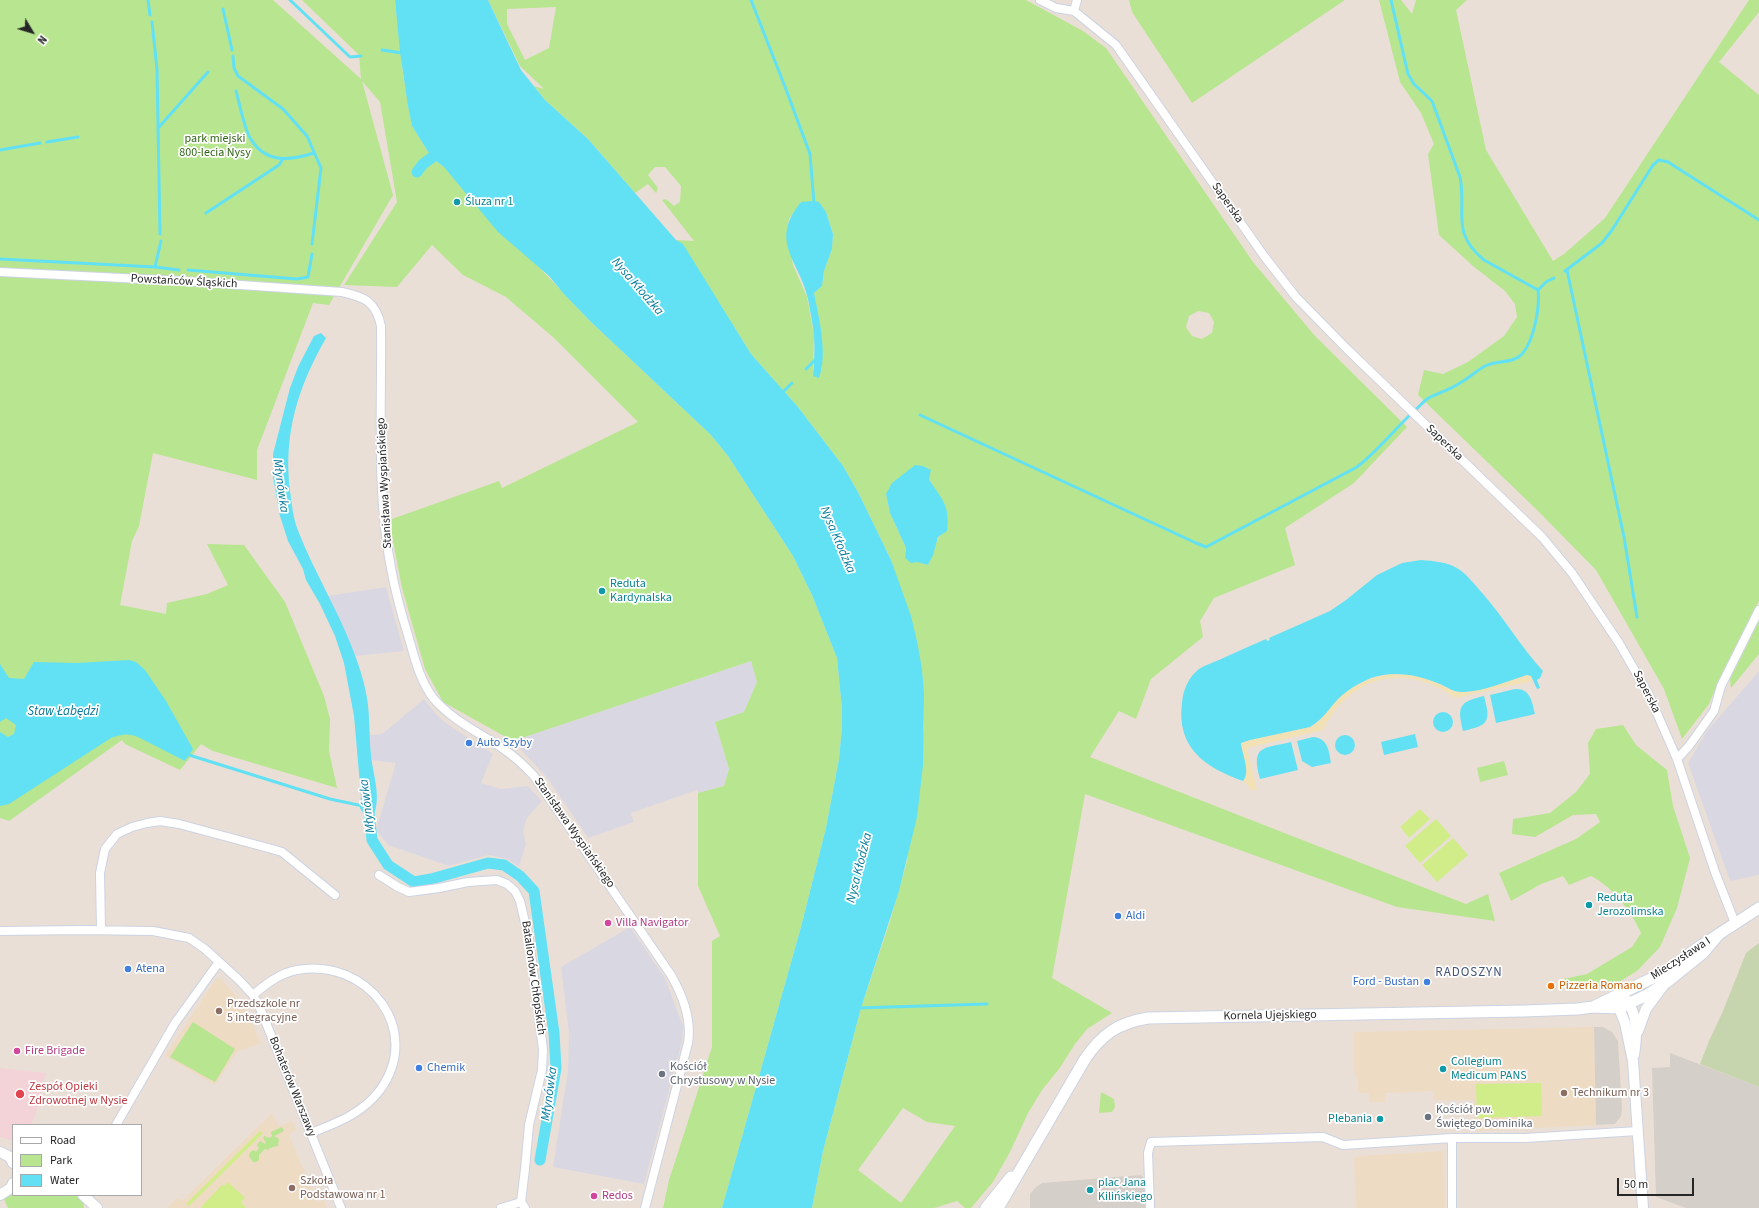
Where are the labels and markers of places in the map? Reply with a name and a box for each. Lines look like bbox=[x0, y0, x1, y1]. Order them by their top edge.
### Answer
place label: Śluza nr 1 bbox=[465, 195, 513, 209]
marker: Śluza nr 1 bbox=[452, 197, 462, 207]
place label: Reduta Kardynalska bbox=[610, 577, 672, 605]
marker: Reduta Kardynalska bbox=[597, 586, 607, 596]
place label: Auto Szyby bbox=[477, 736, 532, 750]
marker: Auto Szyby bbox=[464, 738, 474, 748]
place label: Reduta Jerozolimska bbox=[1597, 891, 1664, 919]
marker: Reduta Jerozolimska bbox=[1584, 900, 1594, 910]
place label: Aldi bbox=[1126, 909, 1145, 923]
marker: Aldi bbox=[1113, 911, 1123, 921]
place label: Villa Navigator bbox=[616, 916, 688, 930]
marker: Villa Navigator bbox=[603, 918, 613, 928]
place label: Atena bbox=[136, 962, 165, 976]
marker: Atena bbox=[123, 964, 133, 974]
place label: Ford - Bustan bbox=[1353, 975, 1419, 989]
marker: Ford - Bustan bbox=[1422, 977, 1432, 987]
place label: Pizzeria Romano bbox=[1559, 979, 1643, 993]
marker: Pizzeria Romano bbox=[1546, 981, 1556, 991]
place label: Przedszkole nr 5 integracyjne bbox=[227, 997, 300, 1025]
marker: Przedszkole nr 5 integracyjne bbox=[214, 1006, 224, 1016]
place label: Fire Brigade bbox=[25, 1044, 85, 1058]
marker: Fire Brigade bbox=[12, 1046, 22, 1056]
place label: Collegium Medicum PANS bbox=[1451, 1055, 1527, 1083]
place label: Kościół Chrystusowy w Nysie bbox=[670, 1060, 775, 1088]
place label: Chemik bbox=[427, 1061, 465, 1075]
marker: Chemik bbox=[414, 1063, 424, 1073]
marker: Collegium Medicum PANS bbox=[1438, 1064, 1448, 1074]
marker: Kościół Chrystusowy w Nysie bbox=[657, 1069, 667, 1079]
place label: Zespół Opieki Zdrowotnej w Nysie bbox=[29, 1080, 128, 1108]
place label: Technikum nr 3 bbox=[1572, 1086, 1649, 1100]
marker: Zespół Opieki Zdrowotnej w Nysie bbox=[14, 1088, 26, 1100]
marker: Technikum nr 3 bbox=[1559, 1088, 1569, 1098]
place label: Kościół pw. Świętego Dominika bbox=[1436, 1103, 1532, 1131]
place label: Plebania bbox=[1328, 1112, 1372, 1126]
marker: Kościół pw. Świętego Dominika bbox=[1423, 1112, 1433, 1122]
marker: Plebania bbox=[1375, 1114, 1385, 1124]
place label: Szkoła Podstawowa nr 1 bbox=[300, 1174, 385, 1202]
place label: plac Jana Kilińskiego bbox=[1098, 1176, 1153, 1204]
marker: Szkoła Podstawowa nr 1 bbox=[287, 1183, 297, 1193]
marker: plac Jana Kilińskiego bbox=[1085, 1185, 1095, 1195]
place label: Redos bbox=[602, 1189, 633, 1203]
marker: Redos bbox=[589, 1191, 599, 1201]

